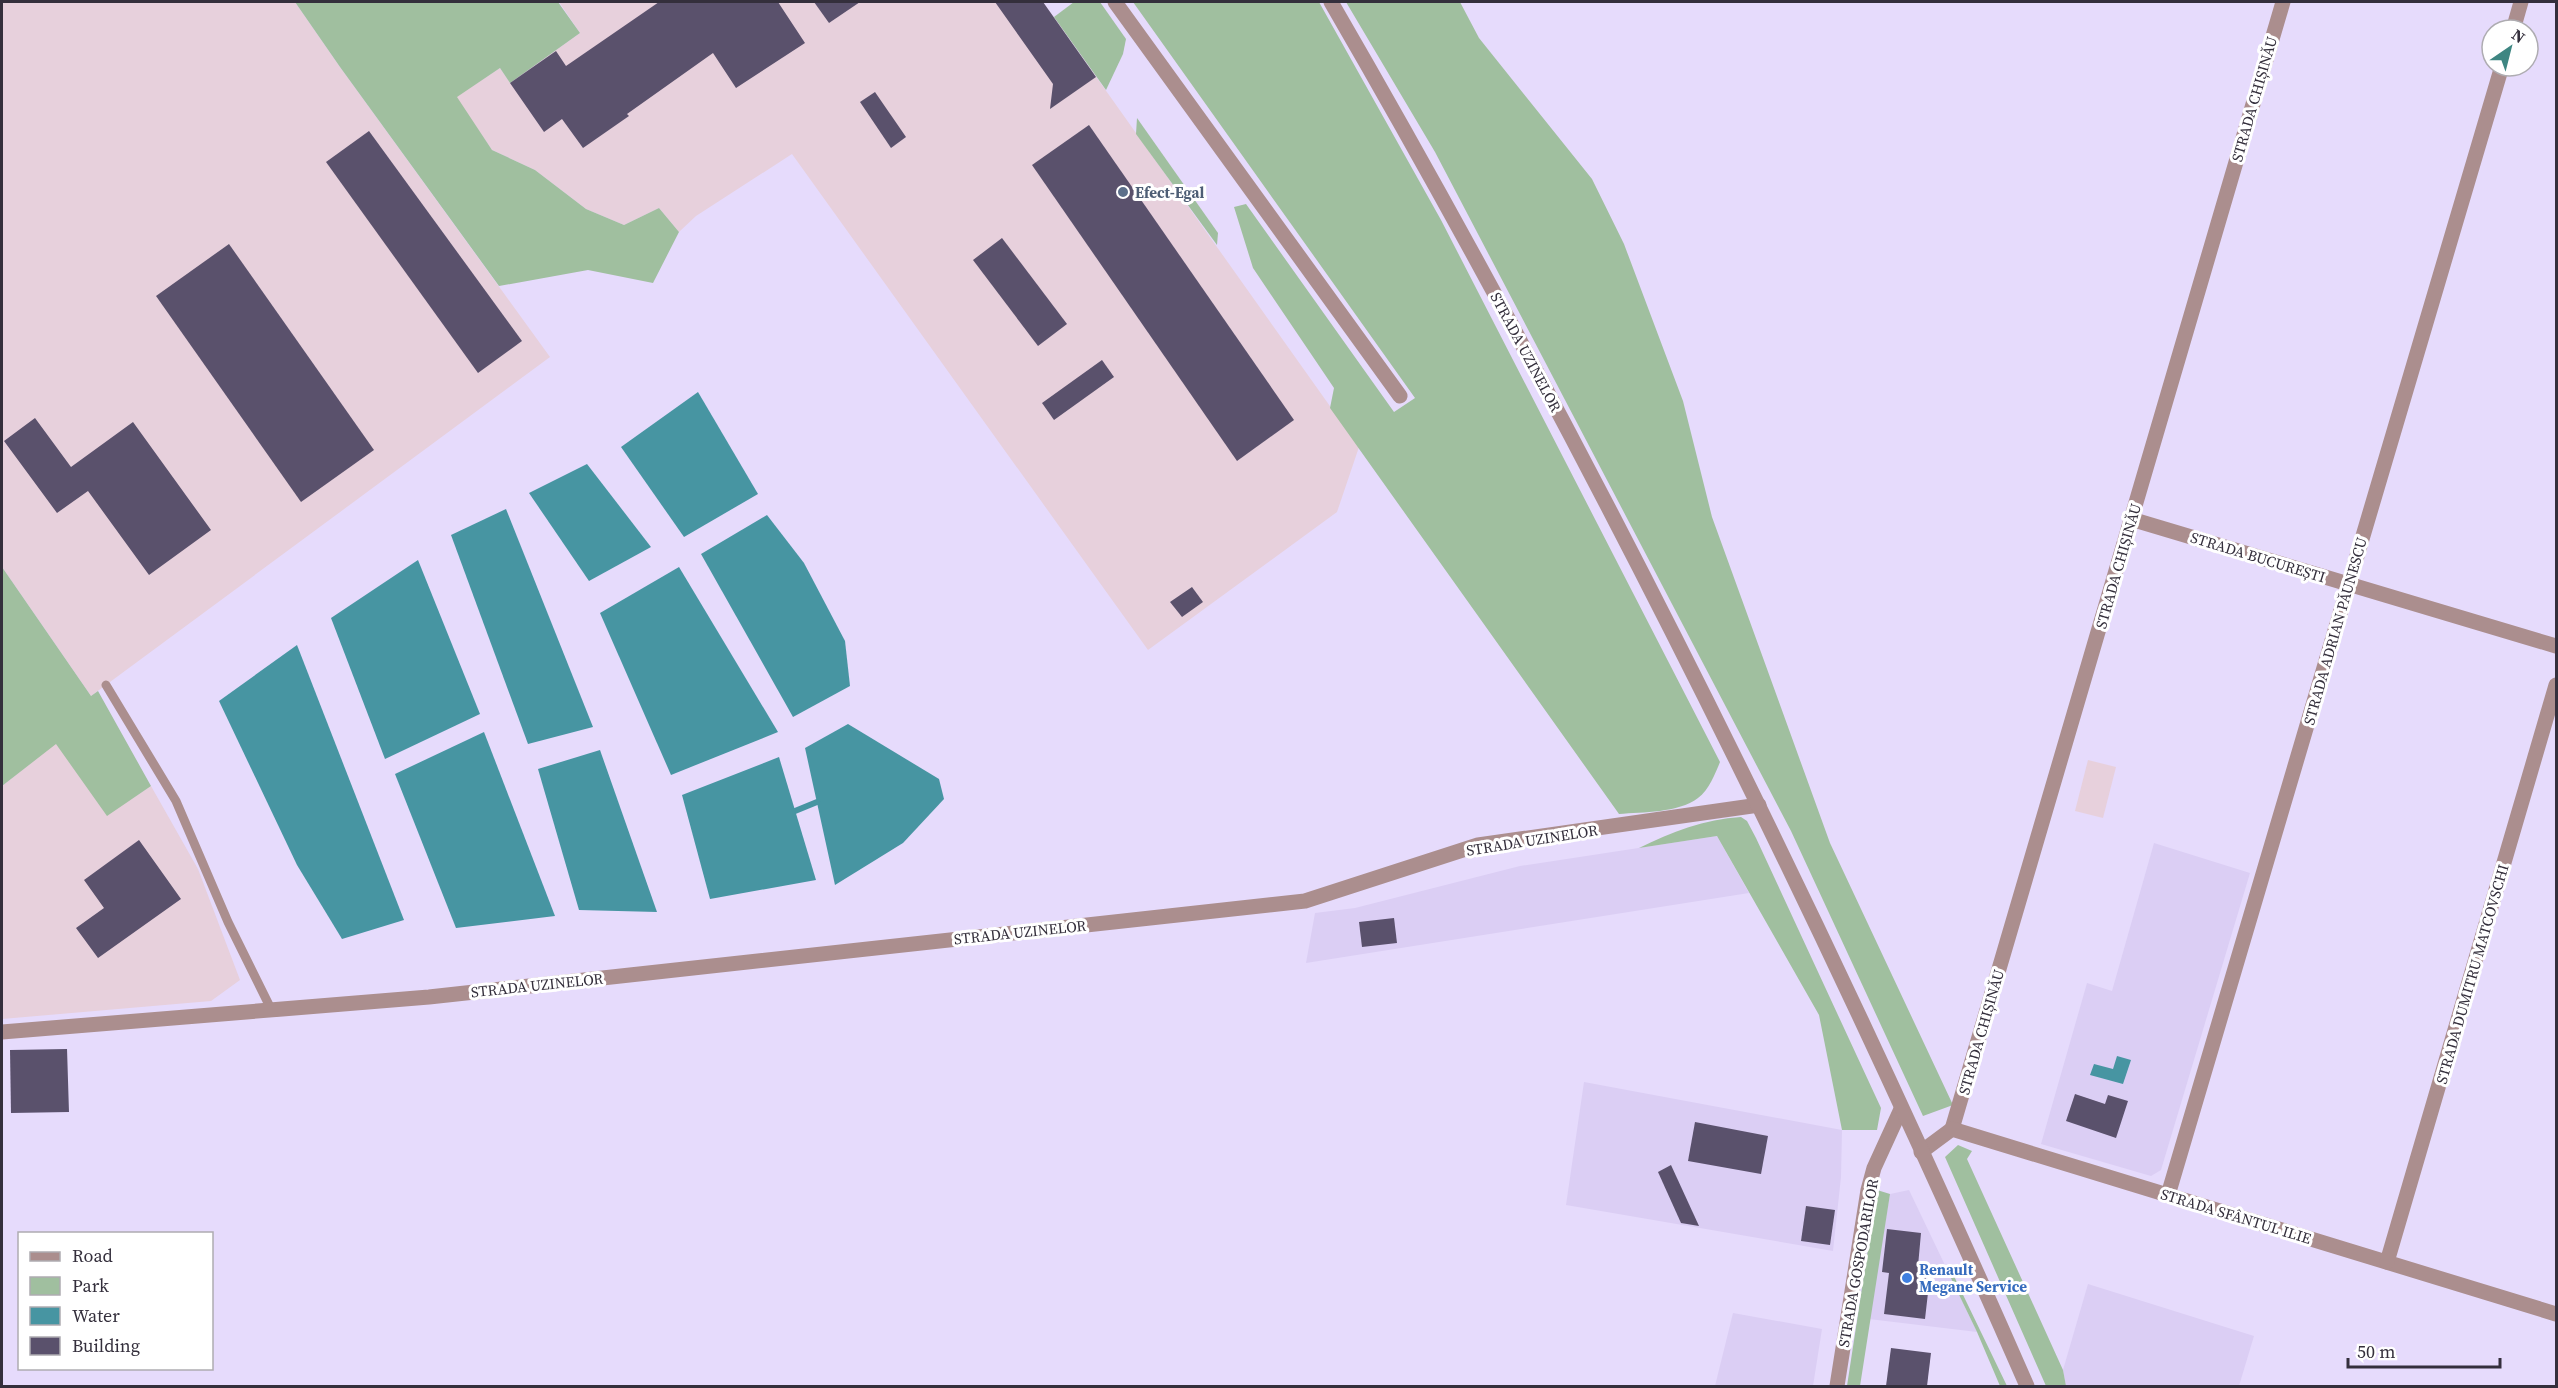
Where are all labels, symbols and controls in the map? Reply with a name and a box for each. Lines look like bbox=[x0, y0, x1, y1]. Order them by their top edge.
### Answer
north arrow bbox=[2480, 18, 2540, 78]
text: N bbox=[2508, 23, 2530, 48]
street label: STRADA CHIȘINĂU bbox=[2226, 34, 2282, 164]
place label: Efect-Egal bbox=[1135, 182, 1204, 203]
marker: Efect-Egal bbox=[1116, 185, 1130, 199]
street label: STRADA UZINELOR bbox=[1486, 288, 1567, 416]
street label: STRADA CHIȘINĂU bbox=[2090, 501, 2146, 631]
street label: STRADA BUCUREȘTI bbox=[2188, 527, 2328, 587]
street label: STRADA ADRIAN PĂUNESCU bbox=[2298, 534, 2372, 727]
street label: STRADA UZINELOR bbox=[1465, 819, 1599, 861]
street label: STRADA DUMITRU MATCOVSCHI bbox=[2431, 862, 2513, 1086]
street label: STRADA UZINELOR bbox=[953, 915, 1087, 949]
street label: STRADA CHIȘINĂU bbox=[1953, 967, 2009, 1097]
street label: STRADA UZINELOR bbox=[470, 968, 604, 1002]
street label: STRADA GOSPODARILOR bbox=[1833, 1177, 1883, 1349]
street label: STRADA SFÂNTUL ILIE bbox=[2158, 1183, 2314, 1249]
legend bbox=[18, 1232, 213, 1370]
text: Road bbox=[72, 1243, 113, 1268]
place label: Renault Megane Service bbox=[1919, 1259, 2027, 1297]
marker: Renault Megane Service bbox=[1900, 1271, 1914, 1285]
text: Park bbox=[72, 1273, 109, 1298]
text: Water bbox=[72, 1303, 120, 1328]
scale bar bbox=[2348, 1331, 2500, 1369]
text: Building bbox=[72, 1333, 140, 1358]
text: 50 m bbox=[2357, 1339, 2395, 1364]

